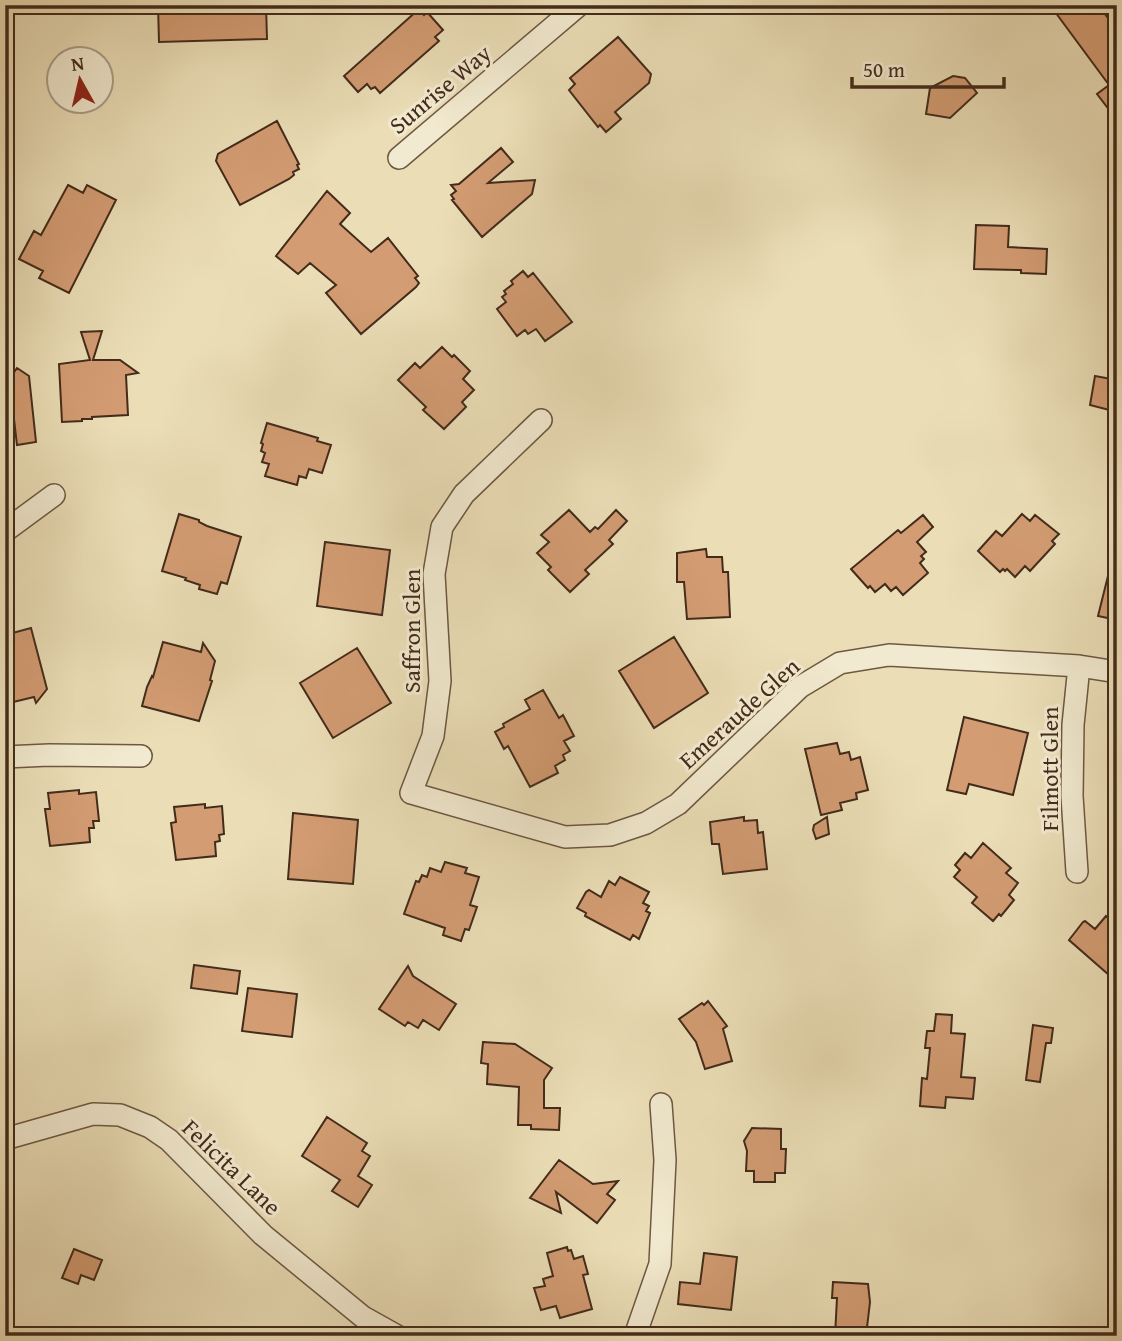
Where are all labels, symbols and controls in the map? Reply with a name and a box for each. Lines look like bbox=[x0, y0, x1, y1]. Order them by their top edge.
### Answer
street label: Sunrise Way bbox=[381, 36, 499, 142]
north arrow bbox=[46, 46, 116, 116]
scale bar bbox=[852, 46, 1005, 90]
text: N bbox=[69, 48, 86, 78]
text: 50 m bbox=[863, 54, 905, 85]
street label: Saffron Glen bbox=[394, 568, 429, 693]
street label: Emeraude Glen bbox=[671, 649, 808, 777]
street label: Filmott Glen bbox=[1032, 706, 1067, 831]
street label: Felicita Lane bbox=[175, 1111, 289, 1223]

